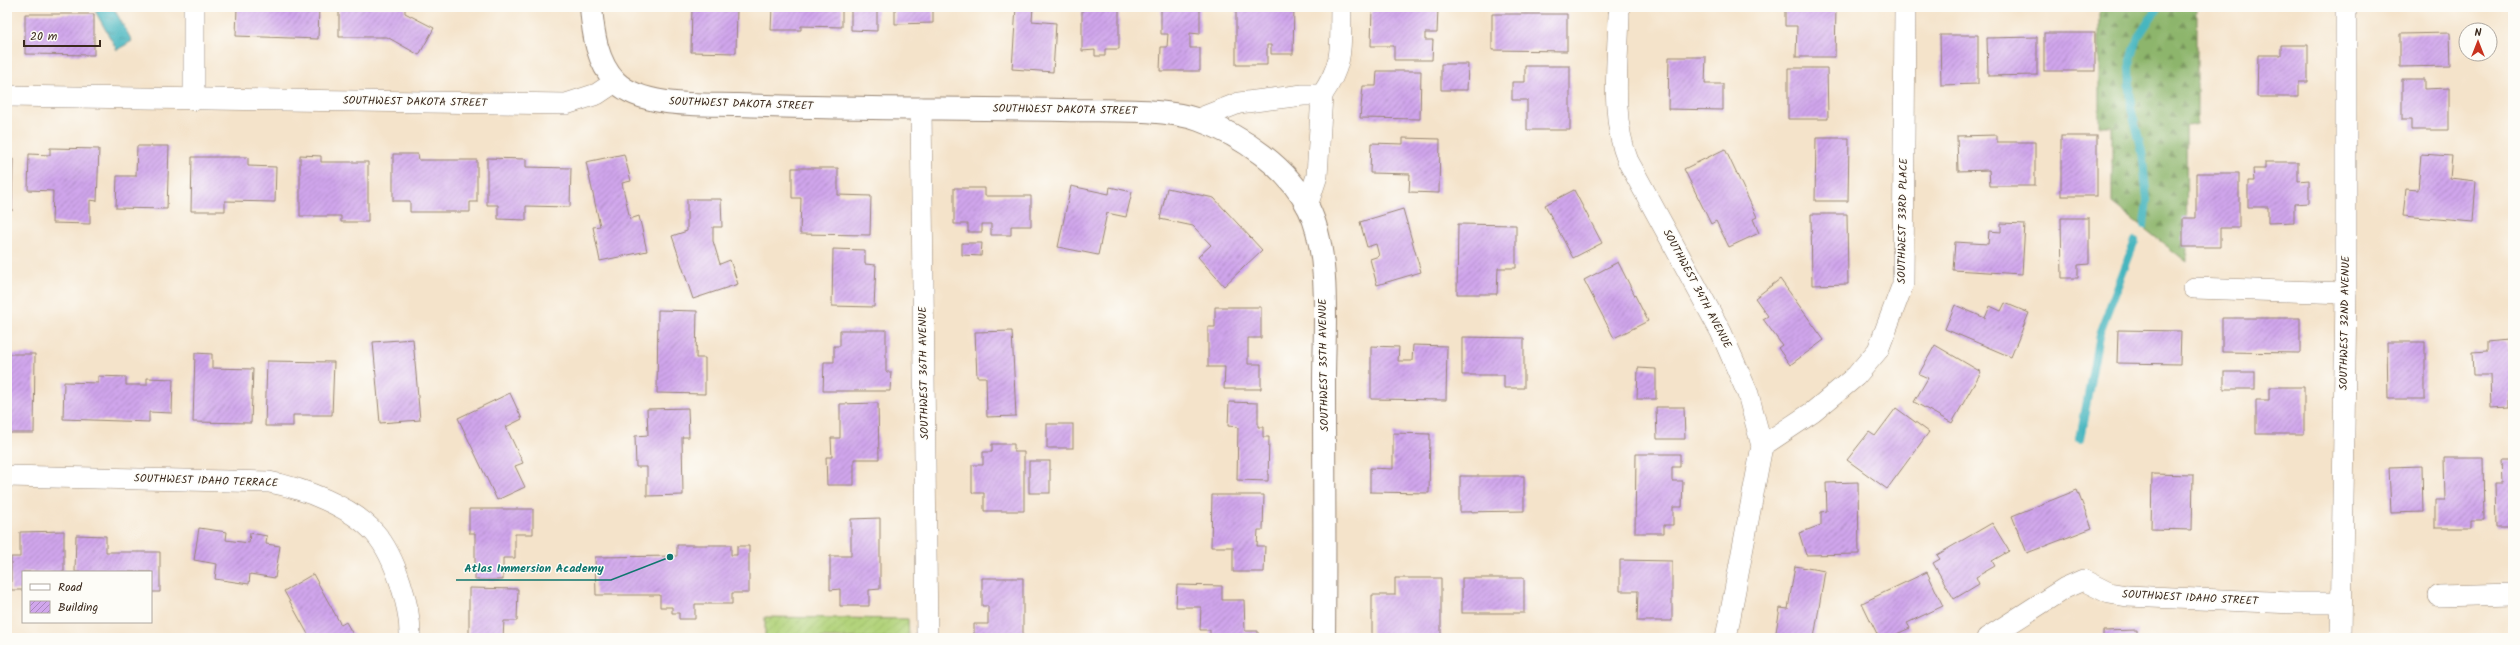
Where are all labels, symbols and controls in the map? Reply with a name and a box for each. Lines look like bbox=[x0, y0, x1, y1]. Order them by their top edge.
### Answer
scale bar bbox=[24, 22, 100, 48]
north arrow bbox=[2458, 22, 2498, 62]
text: N bbox=[2475, 24, 2482, 42]
text: 20 m bbox=[30, 27, 58, 46]
street label: SOUTHWEST DAKOTA STREET bbox=[343, 92, 489, 112]
street label: SOUTHWEST DAKOTA STREET bbox=[668, 92, 815, 116]
street label: SOUTHWEST DAKOTA STREET bbox=[993, 100, 1139, 120]
street label: SOUTHWEST 33RD PLACE bbox=[1893, 157, 1913, 284]
street label: SOUTHWEST 34TH AVENUE bbox=[1658, 226, 1736, 352]
street label: SOUTHWEST 32ND AVENUE bbox=[2335, 255, 2355, 390]
street label: SOUTHWEST 35TH AVENUE bbox=[1314, 298, 1334, 432]
street label: SOUTHWEST 36TH AVENUE bbox=[914, 306, 934, 440]
street label: SOUTHWEST IDAHO TERRACE bbox=[134, 469, 279, 493]
callout: Atlas Immersion Academy bbox=[456, 556, 611, 580]
text: Atlas Immersion Academy bbox=[464, 559, 604, 578]
legend bbox=[22, 571, 152, 623]
text: Road bbox=[58, 578, 83, 597]
street label: SOUTHWEST IDAHO STREET bbox=[2122, 585, 2260, 611]
text: Building bbox=[58, 598, 98, 617]

